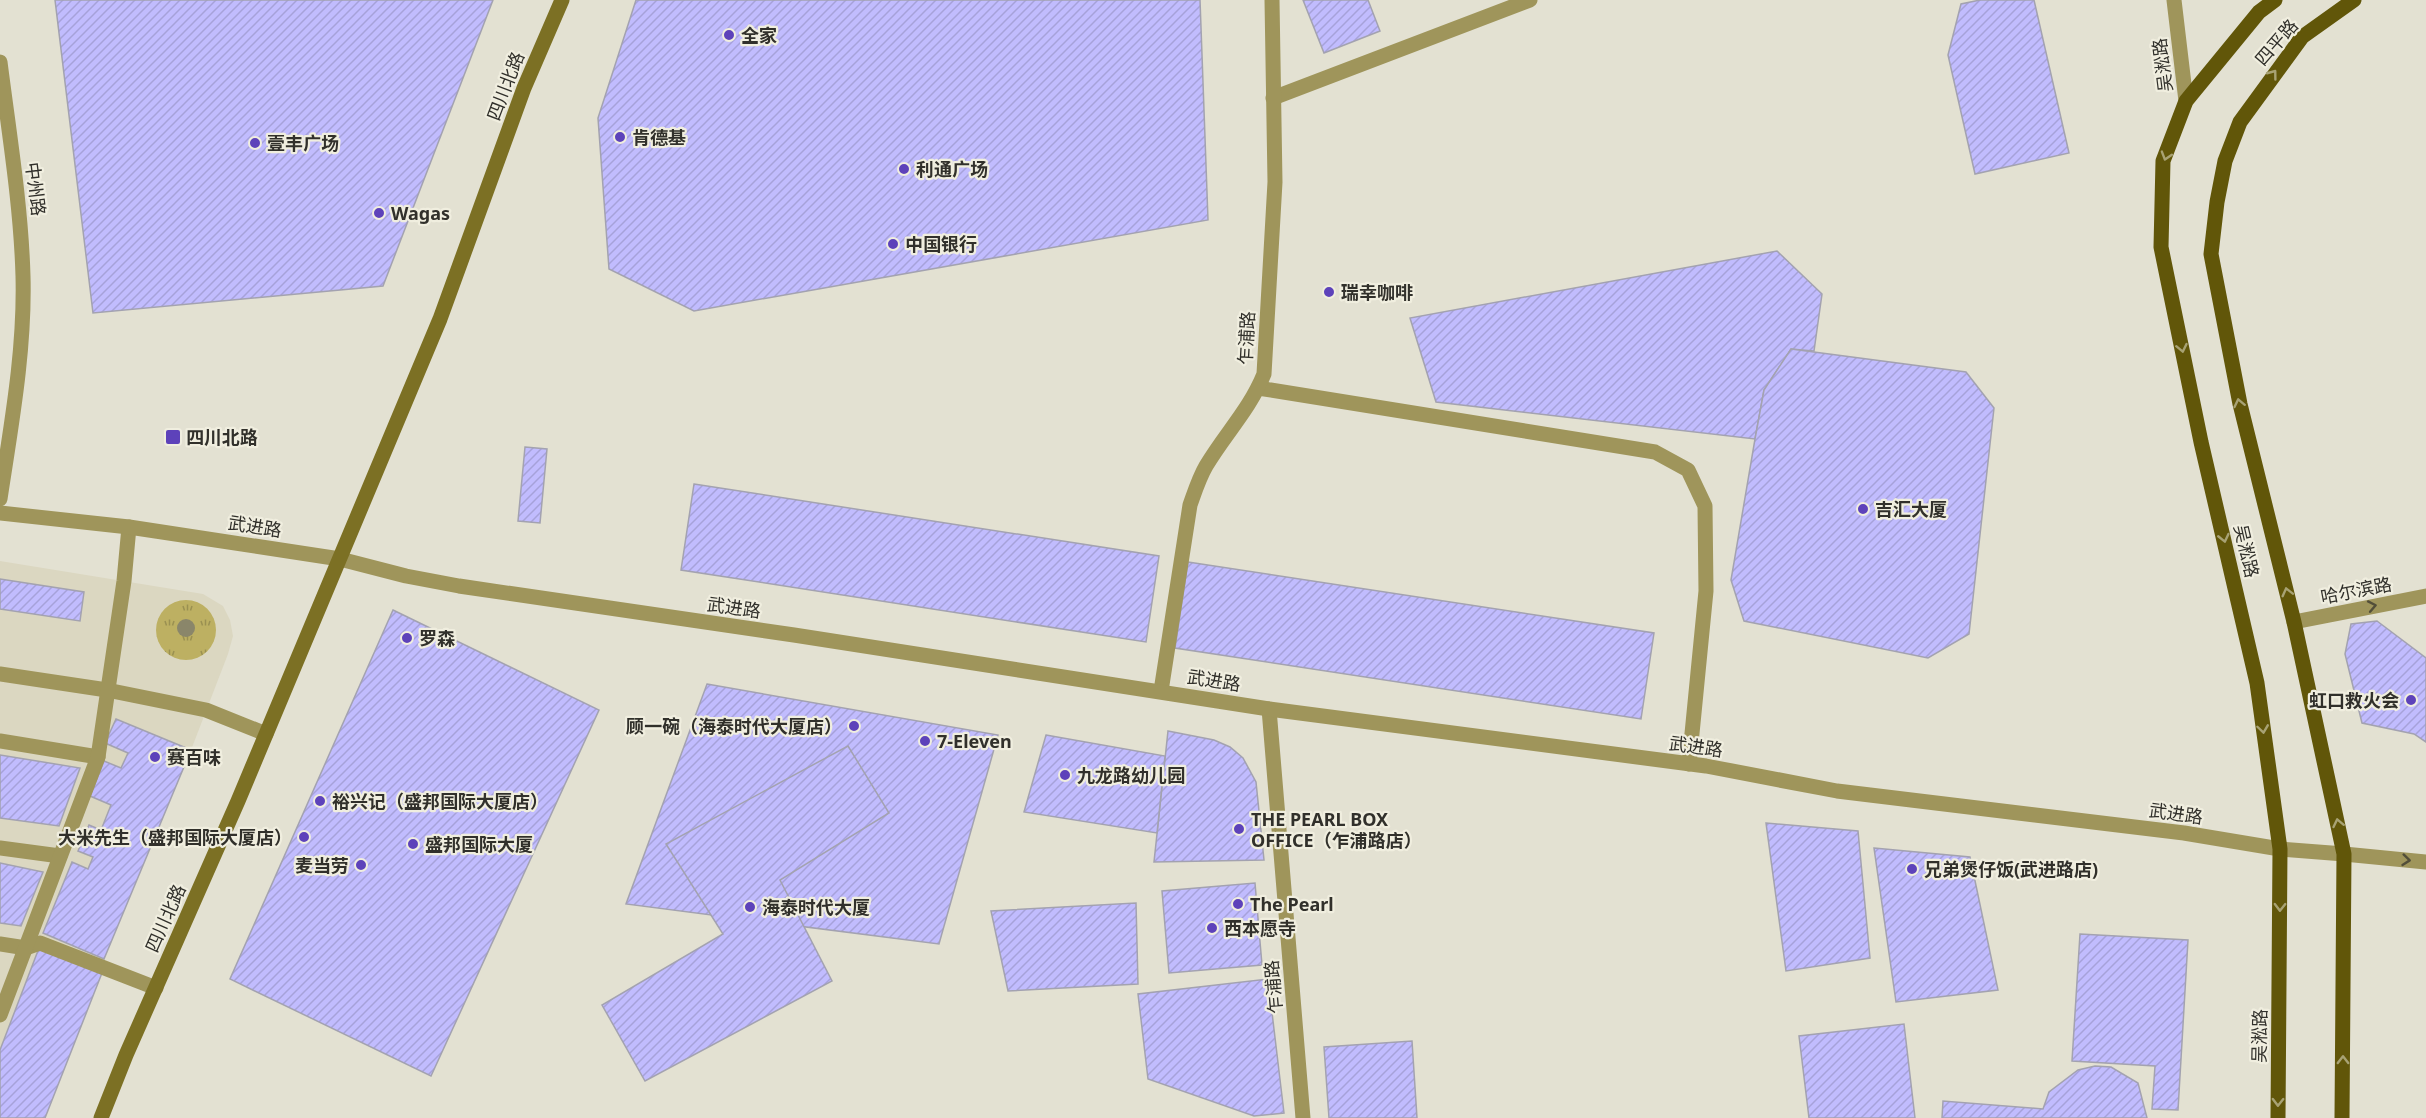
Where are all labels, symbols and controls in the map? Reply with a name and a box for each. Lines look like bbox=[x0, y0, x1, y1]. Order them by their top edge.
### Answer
street label: 四平路 bbox=[2249, 14, 2303, 70]
place label: 全家 bbox=[741, 23, 777, 47]
marker: 全家 bbox=[722, 28, 736, 42]
street label: 吴淞路 bbox=[2147, 37, 2177, 93]
street label: 四川北路 bbox=[481, 48, 529, 124]
one-way arrow bbox=[2266, 70, 2277, 81]
place label: 肯德基 bbox=[632, 125, 686, 149]
marker: 肯德基 bbox=[613, 130, 627, 144]
place label: 壹丰广场 bbox=[267, 131, 339, 155]
marker: 壹丰广场 bbox=[248, 136, 262, 150]
one-way arrow bbox=[2161, 150, 2173, 161]
place label: 利通广场 bbox=[916, 157, 988, 181]
street label: 中州路 bbox=[21, 161, 51, 217]
marker: 利通广场 bbox=[897, 162, 911, 176]
place label: Wagas bbox=[391, 201, 450, 225]
marker: Wagas bbox=[372, 206, 386, 220]
place label: 中国银行 bbox=[905, 232, 977, 256]
marker: 中国银行 bbox=[886, 237, 900, 251]
place label: 瑞幸咖啡 bbox=[1341, 280, 1413, 304]
marker: 瑞幸咖啡 bbox=[1322, 285, 1336, 299]
street label: 乍浦路 bbox=[1233, 310, 1259, 366]
one-way arrow bbox=[2175, 343, 2188, 353]
one-way arrow bbox=[2234, 398, 2247, 408]
place label: 四川北路 bbox=[186, 425, 258, 449]
marker: 四川北路 bbox=[164, 428, 182, 446]
place label: 吉汇大厦 bbox=[1875, 497, 1947, 521]
marker: 吉汇大厦 bbox=[1856, 502, 1870, 516]
street label: 武进路 bbox=[226, 510, 284, 542]
street label: 吴淞路 bbox=[2229, 522, 2265, 580]
one-way arrow bbox=[2217, 533, 2230, 543]
street label: 哈尔滨路 bbox=[2318, 571, 2394, 609]
one-way arrow bbox=[2281, 587, 2294, 597]
street label: 武进路 bbox=[706, 591, 762, 623]
one-way arrow bbox=[2367, 601, 2377, 614]
place label: 罗森 bbox=[419, 626, 455, 650]
marker: 罗森 bbox=[400, 631, 414, 645]
street label: 武进路 bbox=[1185, 664, 1243, 696]
place label: 虹口救火会 bbox=[2309, 688, 2399, 712]
marker: 虹口救火会 bbox=[2404, 693, 2418, 707]
place label: 顾一碗（海泰时代大厦店） bbox=[626, 714, 842, 738]
marker: 顾一碗（海泰时代大厦店） bbox=[847, 719, 861, 733]
one-way arrow bbox=[2257, 725, 2269, 734]
place label: 7-Eleven bbox=[937, 729, 1012, 753]
street label: 武进路 bbox=[1668, 730, 1724, 762]
marker: 7-Eleven bbox=[918, 734, 932, 748]
place label: 赛百味 bbox=[167, 745, 221, 769]
marker: 赛百味 bbox=[148, 750, 162, 764]
place label: 九龙路幼儿园 bbox=[1077, 763, 1185, 787]
marker: 九龙路幼儿园 bbox=[1058, 768, 1072, 782]
place label: 裕兴记（盛邦国际大厦店） bbox=[332, 789, 548, 813]
marker: 裕兴记（盛邦国际大厦店） bbox=[313, 794, 327, 808]
street label: 武进路 bbox=[2148, 797, 2204, 829]
place label: THE PEARL BOX OFFICE（乍浦路店） bbox=[1251, 807, 1422, 852]
one-way arrow bbox=[2332, 818, 2345, 828]
marker: THE PEARL BOX OFFICE（乍浦路店） bbox=[1232, 822, 1246, 836]
place label: 大米先生（盛邦国际大厦店） bbox=[58, 825, 292, 849]
marker: 大米先生（盛邦国际大厦店） bbox=[297, 830, 311, 844]
place label: 盛邦国际大厦 bbox=[425, 832, 533, 856]
marker: 盛邦国际大厦 bbox=[406, 837, 420, 851]
place label: 麦当劳 bbox=[295, 853, 349, 877]
one-way arrow bbox=[2401, 853, 2410, 866]
place label: 兄弟煲仔饭(武进路店) bbox=[1924, 857, 2098, 881]
marker: 麦当劳 bbox=[354, 858, 368, 872]
marker: 兄弟煲仔饭(武进路店) bbox=[1905, 862, 1919, 876]
street label: 四川北路 bbox=[139, 880, 191, 956]
place label: The Pearl bbox=[1250, 892, 1334, 916]
place label: 海泰时代大厦 bbox=[762, 895, 870, 919]
marker: The Pearl bbox=[1231, 897, 1245, 911]
marker: 海泰时代大厦 bbox=[743, 900, 757, 914]
one-way arrow bbox=[2274, 903, 2286, 912]
place label: 西本愿寺 bbox=[1224, 916, 1296, 940]
marker: 西本愿寺 bbox=[1205, 921, 1219, 935]
street label: 乍浦路 bbox=[1259, 959, 1287, 1015]
street label: 吴淞路 bbox=[2247, 1009, 2271, 1063]
one-way arrow bbox=[2336, 1055, 2349, 1064]
one-way arrow bbox=[2272, 1098, 2284, 1107]

